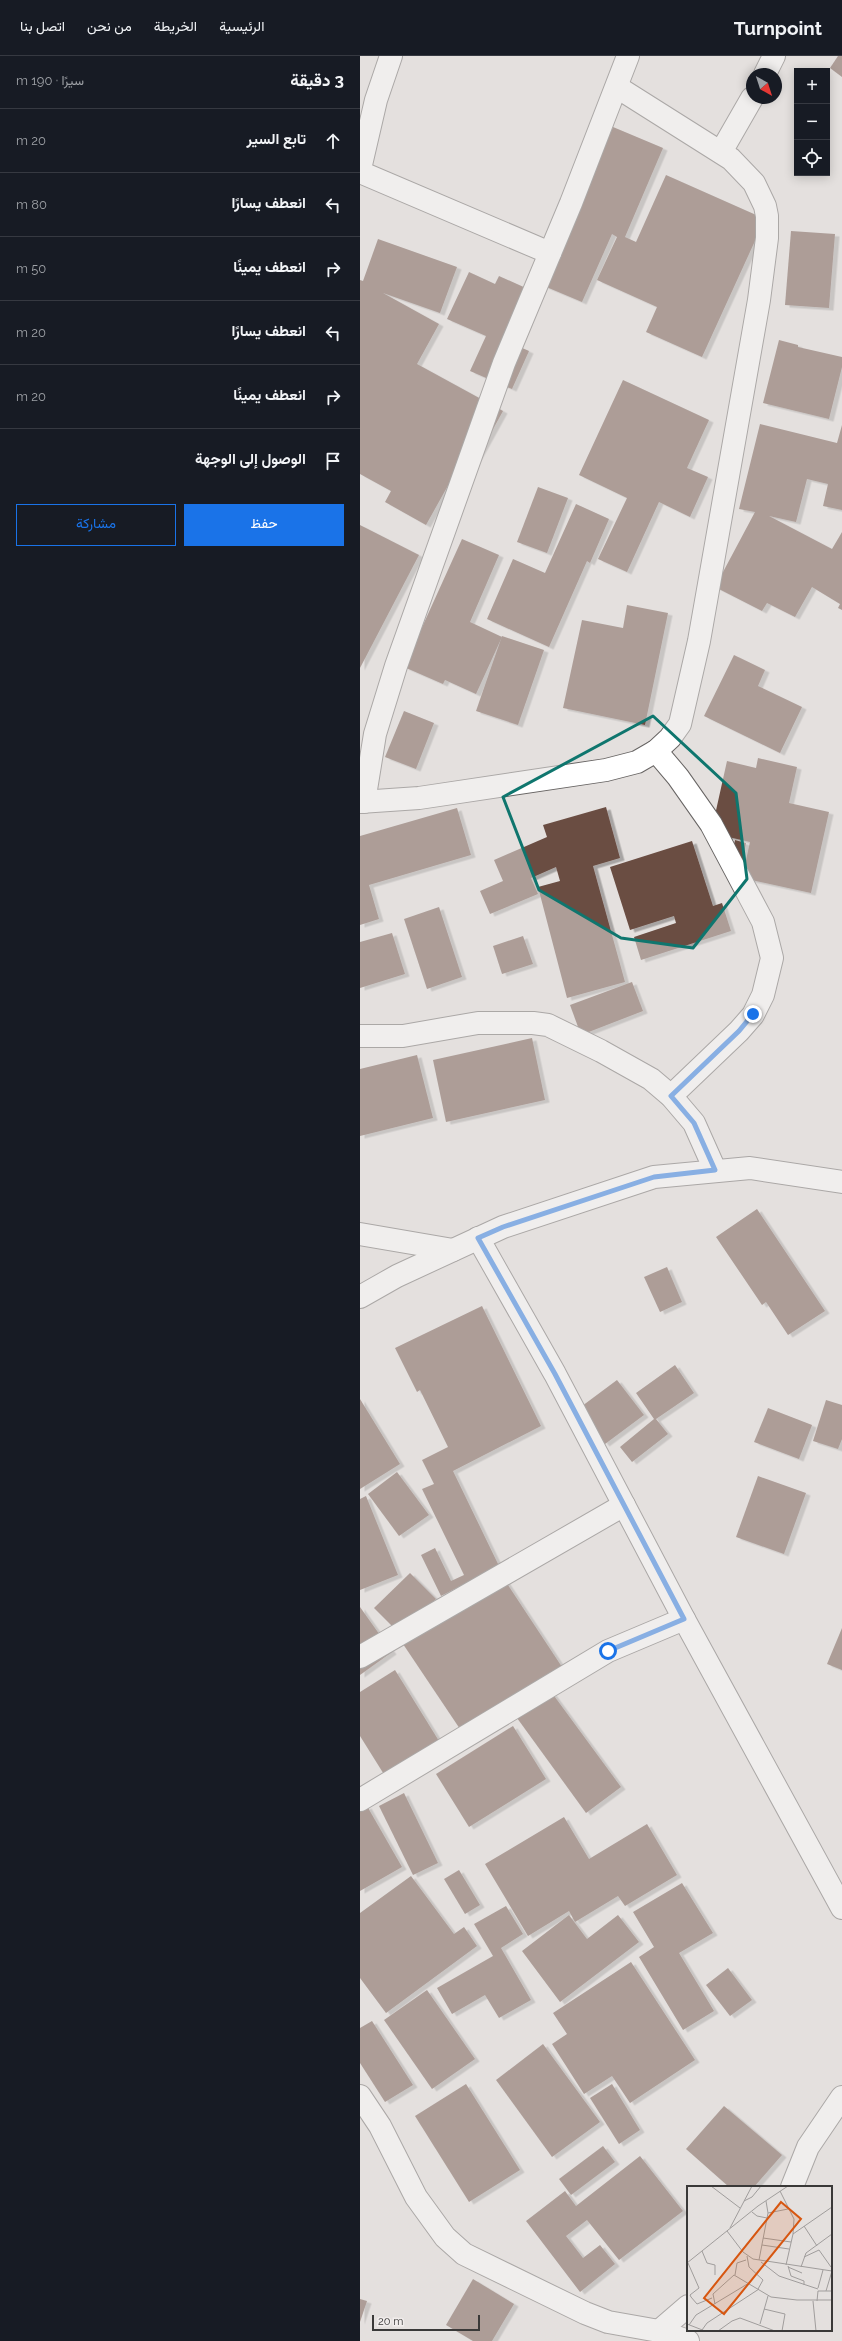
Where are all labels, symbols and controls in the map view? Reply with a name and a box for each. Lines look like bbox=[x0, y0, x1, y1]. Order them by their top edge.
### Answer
text: Turnpoint bbox=[734, 17, 822, 39]
text: اتصل بنا bbox=[20, 18, 65, 34]
text: من نحن bbox=[87, 18, 132, 34]
text: الخريطة bbox=[154, 18, 197, 34]
text: الرئيسية bbox=[219, 18, 264, 34]
north arrow bbox=[746, 68, 782, 104]
map controls bbox=[794, 68, 830, 176]
button: + bbox=[794, 68, 830, 104]
text: 3 دقيقة bbox=[290, 70, 344, 90]
text: سيرًا · 190 m bbox=[16, 73, 84, 88]
button: − bbox=[794, 104, 830, 140]
text: تابع السير bbox=[246, 130, 306, 148]
icon: ahead bbox=[322, 130, 344, 152]
text: 20 m bbox=[16, 133, 46, 148]
button: locate bbox=[794, 140, 830, 176]
text: انعطف يسارًا bbox=[231, 194, 306, 212]
icon: left bbox=[322, 194, 344, 216]
text: 80 m bbox=[16, 197, 47, 212]
text: انعطف يمينًا bbox=[233, 258, 306, 276]
icon: right bbox=[322, 258, 344, 280]
text: 50 m bbox=[16, 261, 46, 276]
text: انعطف يسارًا bbox=[231, 322, 306, 340]
icon: left bbox=[322, 322, 344, 344]
text: 20 m bbox=[16, 325, 46, 340]
text: انعطف يمينًا bbox=[233, 386, 306, 404]
icon: right bbox=[322, 386, 344, 408]
text: 20 m bbox=[16, 389, 46, 404]
text: الوصول إلى الوجهة bbox=[195, 450, 306, 468]
icon: arrive bbox=[322, 450, 344, 472]
button: مشاركة bbox=[16, 504, 176, 546]
button: حفظ bbox=[184, 504, 344, 546]
route end bbox=[744, 1005, 762, 1023]
route start bbox=[599, 1642, 617, 1660]
inset map bbox=[687, 2186, 832, 2331]
scale bar bbox=[372, 2313, 480, 2332]
text: 20 m bbox=[378, 2315, 403, 2328]

